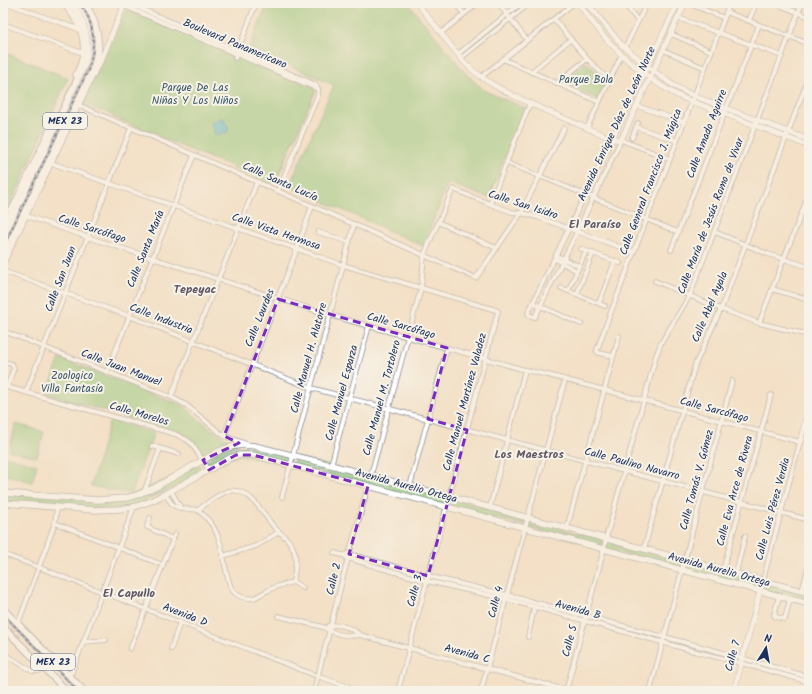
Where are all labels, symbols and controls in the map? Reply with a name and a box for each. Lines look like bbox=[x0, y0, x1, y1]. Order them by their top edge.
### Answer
street label: Boulevard Panamericano bbox=[180, 14, 290, 74]
street label: Avenida Enrique Díaz de León Norte bbox=[573, 44, 661, 204]
park label: Parque Bola bbox=[559, 71, 613, 89]
park label: Parque De Las Niñas Y Los Niños bbox=[152, 79, 239, 110]
street label: Calle Amado Aguirre bbox=[682, 87, 732, 181]
street label: Calle General Francisco J. Múgica bbox=[615, 106, 687, 258]
road number: MEX 23 bbox=[43, 113, 87, 129]
street label: Calle María de Jesús Romo de Vivar bbox=[673, 134, 750, 297]
street label: Calle Santa Lucía bbox=[239, 157, 321, 207]
street label: Calle San Isidro bbox=[486, 185, 560, 225]
street label: Calle Santa María bbox=[122, 207, 170, 291]
street label: Calle Vista Hermosa bbox=[229, 208, 323, 256]
street label: Calle Sarcófago bbox=[56, 210, 128, 248]
district label: El Paraíso bbox=[569, 215, 621, 234]
street label: Calle San Juan bbox=[40, 243, 82, 315]
street label: Calle Abel Ayala bbox=[687, 269, 733, 345]
district label: Tepeyac bbox=[174, 280, 217, 299]
street label: Calle Lourdes bbox=[240, 286, 280, 350]
street label: Calle Industria bbox=[127, 299, 195, 339]
street label: Calle Manuel H. Alatorre bbox=[286, 301, 332, 415]
street label: Calle Sarcófago bbox=[365, 308, 437, 344]
street label: Calle Manuel Martínez Valadez bbox=[438, 331, 492, 473]
street label: Calle Manuel M. Tortolero bbox=[358, 338, 406, 458]
street label: Calle Manuel Esparza bbox=[321, 343, 363, 443]
street label: Calle Juan Manuel bbox=[78, 344, 164, 392]
park label: Zoologico Villa Fantasía bbox=[41, 367, 103, 398]
street label: Calle Sarcófago bbox=[678, 392, 750, 428]
street label: Calle Morelos bbox=[107, 397, 171, 431]
street label: Calle Tomás V. Gómez bbox=[675, 428, 719, 532]
street label: Calle Eva Arce de Rivera bbox=[712, 434, 758, 548]
street label: Calle Paulino Navarro bbox=[582, 443, 682, 485]
district label: Los Maestros bbox=[494, 445, 564, 464]
street label: Calle Luis Pérez Verdia bbox=[751, 456, 795, 562]
street label: Avenida Aurelio Ortega bbox=[353, 464, 459, 508]
street label: Avenida Aurelio Ortega bbox=[666, 548, 772, 592]
street label: Calle 2 bbox=[321, 561, 347, 597]
street label: Calle 3 bbox=[402, 573, 428, 609]
district label: El Capullo bbox=[103, 584, 156, 603]
street label: Calle 4 bbox=[483, 584, 509, 620]
street label: Avenida B bbox=[553, 595, 603, 625]
street label: Avenida D bbox=[160, 598, 210, 632]
street label: Calle 5 bbox=[557, 622, 583, 659]
north arrow bbox=[746, 628, 786, 668]
text: N bbox=[763, 630, 773, 649]
street label: Calle 7 bbox=[720, 638, 746, 674]
street label: Avenida C bbox=[442, 639, 492, 669]
road number: MEX 23 bbox=[31, 654, 75, 670]

